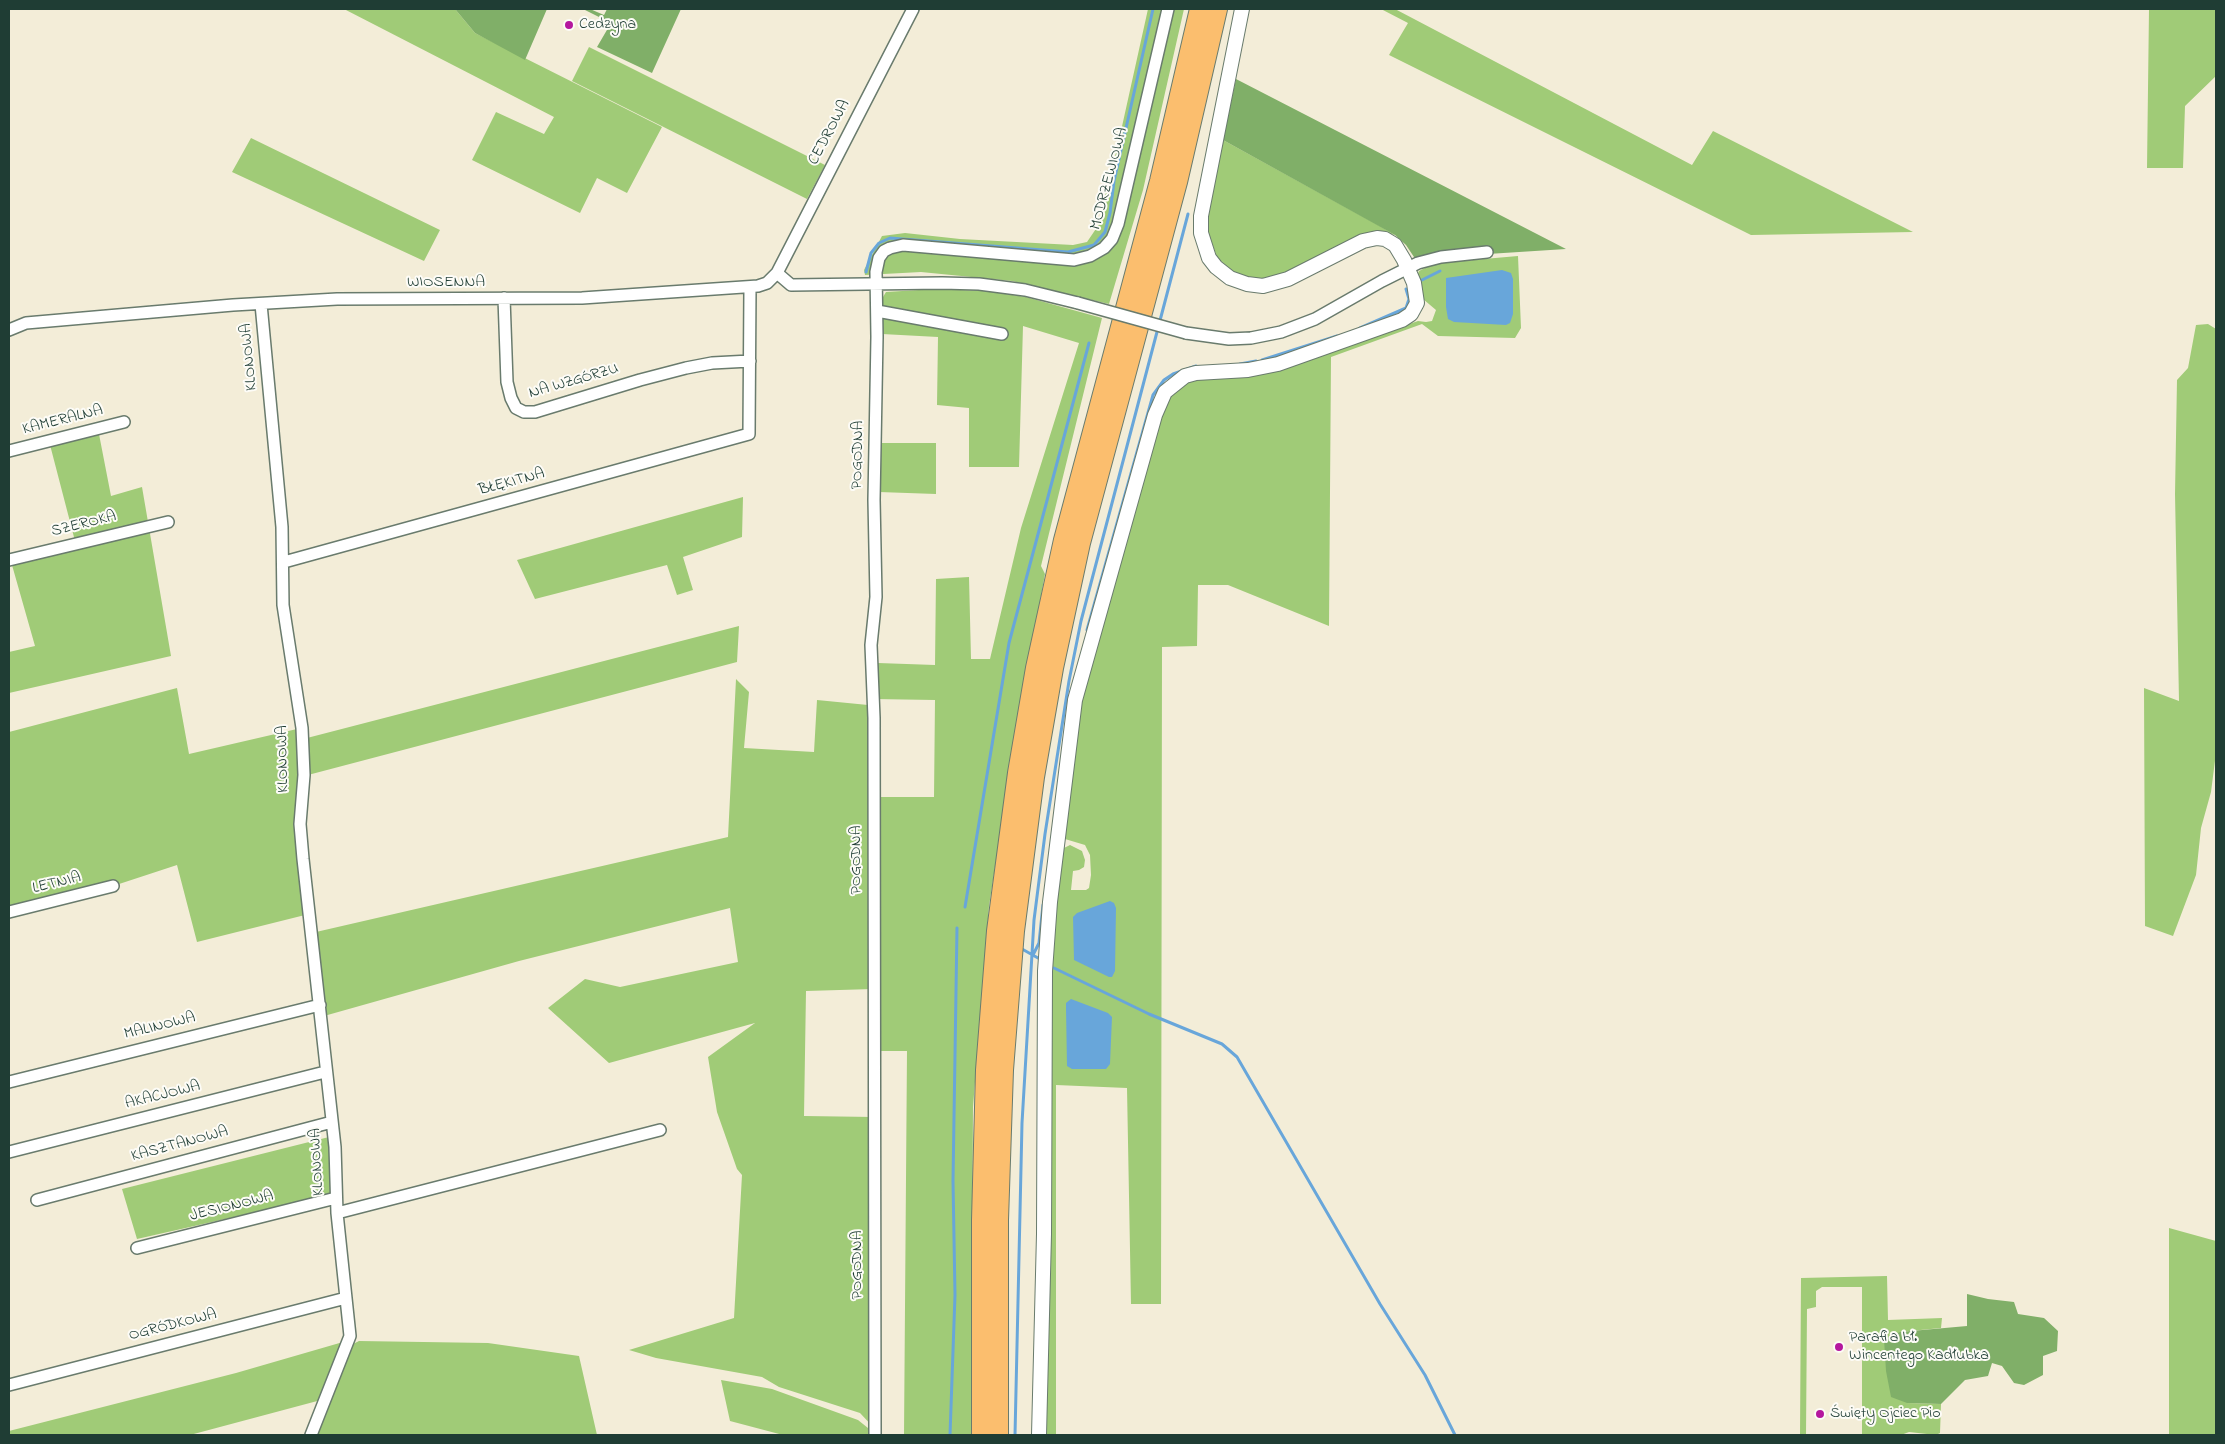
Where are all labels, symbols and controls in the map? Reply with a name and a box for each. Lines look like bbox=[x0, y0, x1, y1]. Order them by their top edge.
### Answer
place label: Cedzyna bbox=[579, 15, 636, 35]
marker: Cedzyna bbox=[563, 19, 575, 31]
street label: CEDROWA bbox=[805, 97, 855, 169]
street label: MODRZEWIOWA bbox=[1087, 126, 1133, 232]
street label: WIOSENNA bbox=[407, 273, 485, 293]
street label: KLONOWA bbox=[237, 322, 263, 392]
street label: NA WZGÓRZU bbox=[527, 360, 621, 404]
street label: KAMERALNA bbox=[21, 402, 105, 440]
street label: POGODNA bbox=[849, 420, 869, 490]
street label: BŁĘKITNA bbox=[477, 465, 547, 501]
street label: SZEROKA bbox=[50, 508, 118, 542]
street label: KLONOWA bbox=[274, 725, 294, 793]
street label: POGODNA bbox=[847, 825, 867, 895]
street label: LETNIA bbox=[31, 869, 83, 899]
street label: MALINOWA bbox=[122, 1009, 198, 1045]
street label: AKACJOWA bbox=[123, 1077, 203, 1115]
street label: KASZTANOWA bbox=[129, 1123, 231, 1167]
street label: KLONOWA bbox=[307, 1128, 329, 1196]
street label: JESIONOWA bbox=[188, 1187, 276, 1227]
street label: POGODNA bbox=[848, 1230, 868, 1300]
street label: OGRÓDKOWA bbox=[127, 1306, 219, 1346]
place label: Parafia bł. Wincentego Kadłubka bbox=[1849, 1328, 1989, 1366]
marker: Parafia bł. Wincentego Kadłubka bbox=[1833, 1341, 1845, 1353]
place label: Święty Ojciec Pio bbox=[1830, 1404, 1941, 1424]
marker: Święty Ojciec Pio bbox=[1814, 1408, 1826, 1420]

